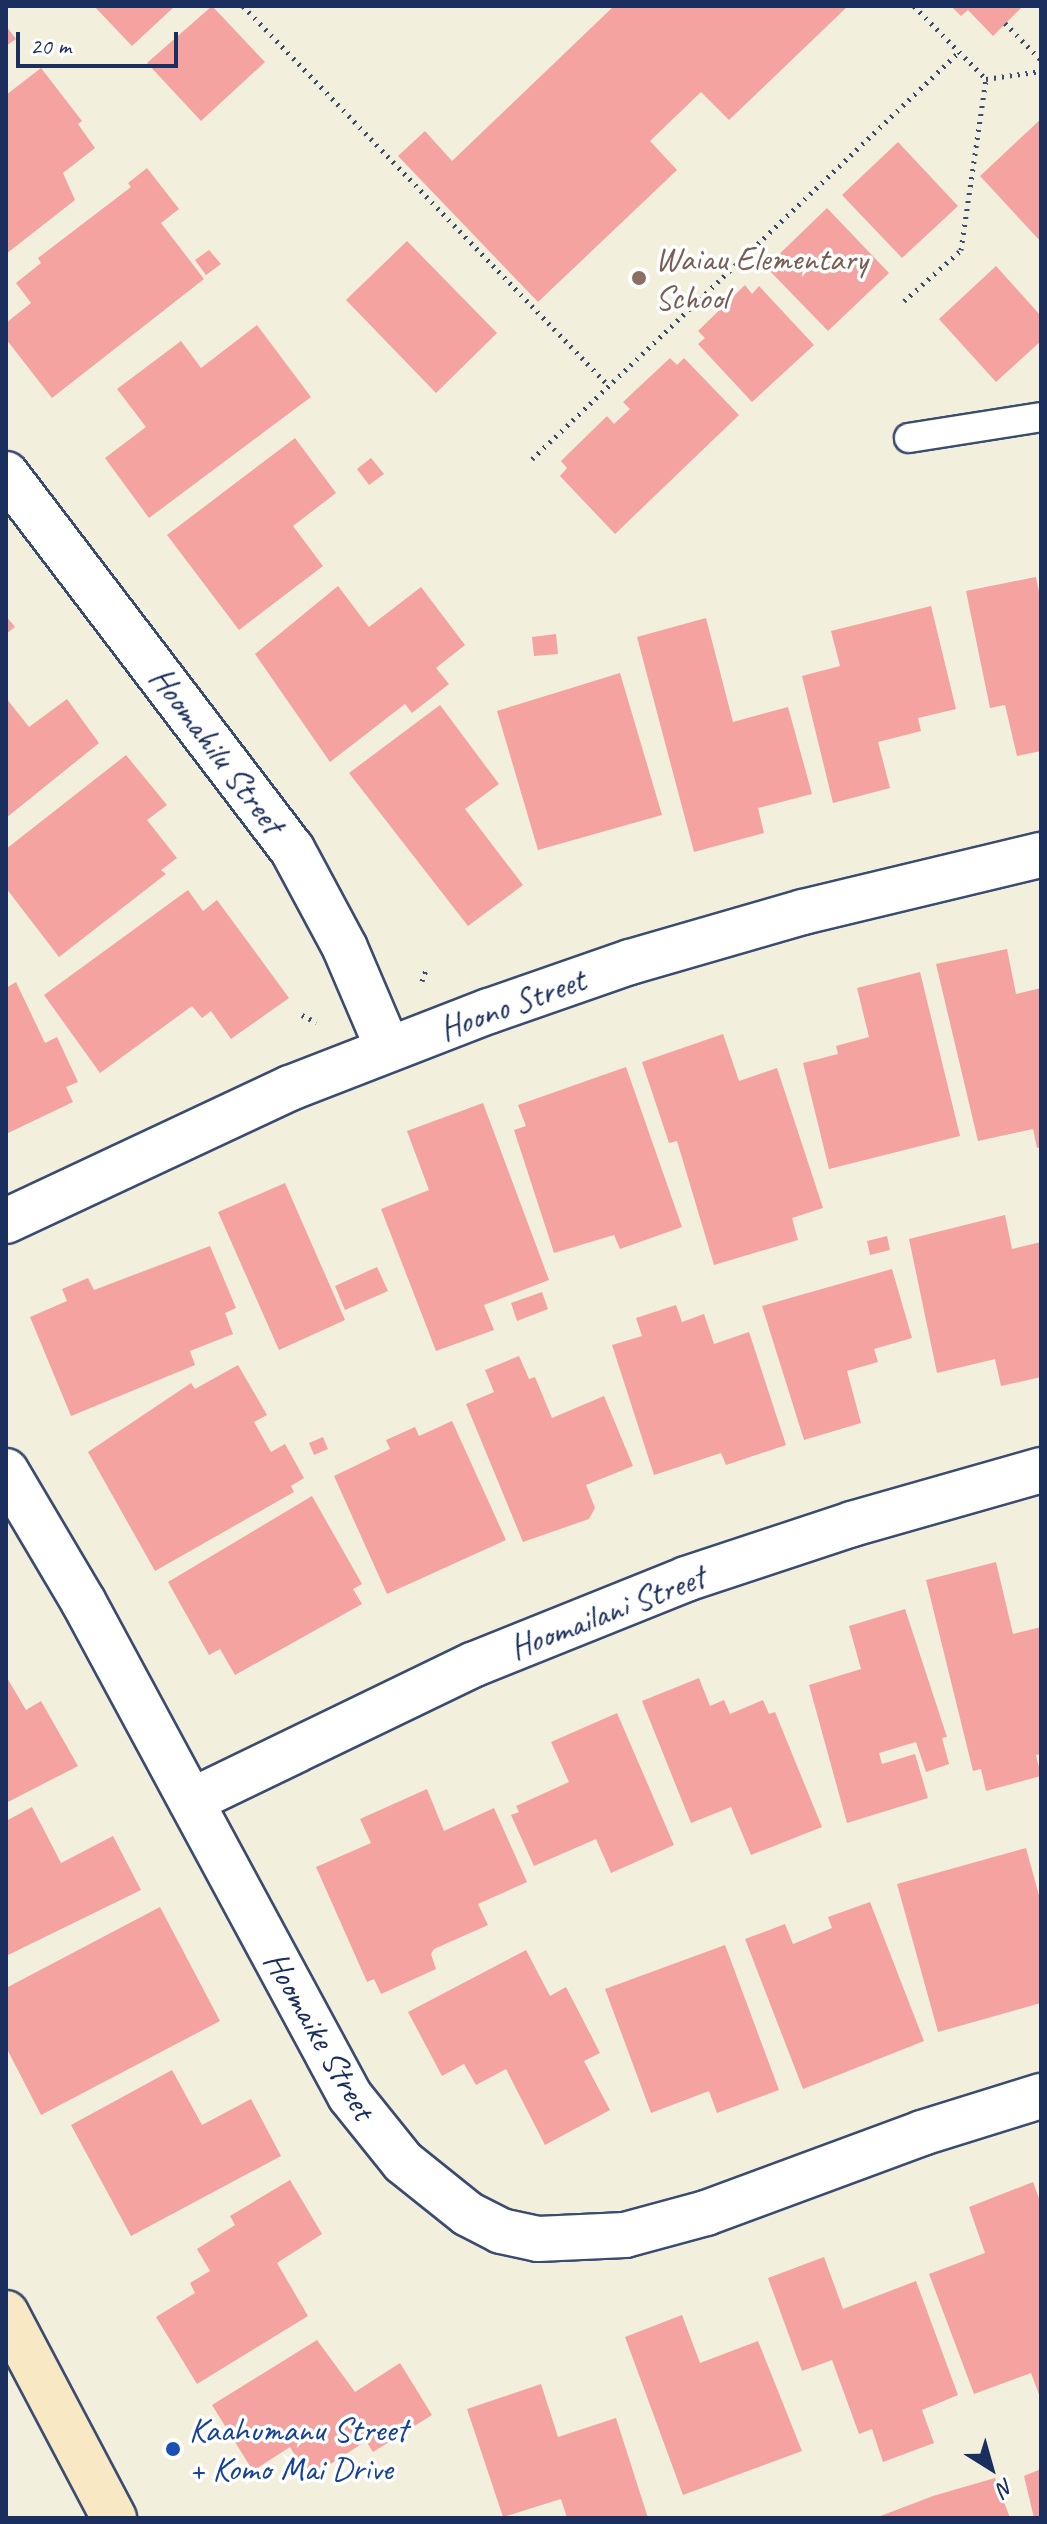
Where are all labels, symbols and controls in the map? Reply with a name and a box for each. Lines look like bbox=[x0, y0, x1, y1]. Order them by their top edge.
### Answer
scale bar bbox=[20, 16, 182, 66]
text: 20 m bbox=[30, 31, 71, 61]
place label: Waiau Elementary School bbox=[655, 238, 866, 318]
marker: Waiau Elementary School bbox=[630, 269, 648, 287]
street label: Hoomahilu Street bbox=[141, 658, 293, 842]
street label: Hoono Street bbox=[433, 959, 591, 1049]
street label: Hoomailani Street bbox=[504, 1556, 710, 1668]
street label: Hoomaike Street bbox=[255, 1943, 385, 2127]
place label: Kaahumanu Street + Komo Mai Drive bbox=[189, 2409, 407, 2488]
north arrow bbox=[951, 2428, 1031, 2508]
marker: Kaahumanu Street + Komo Mai Drive bbox=[164, 2440, 182, 2458]
text: N bbox=[992, 2472, 1019, 2502]

